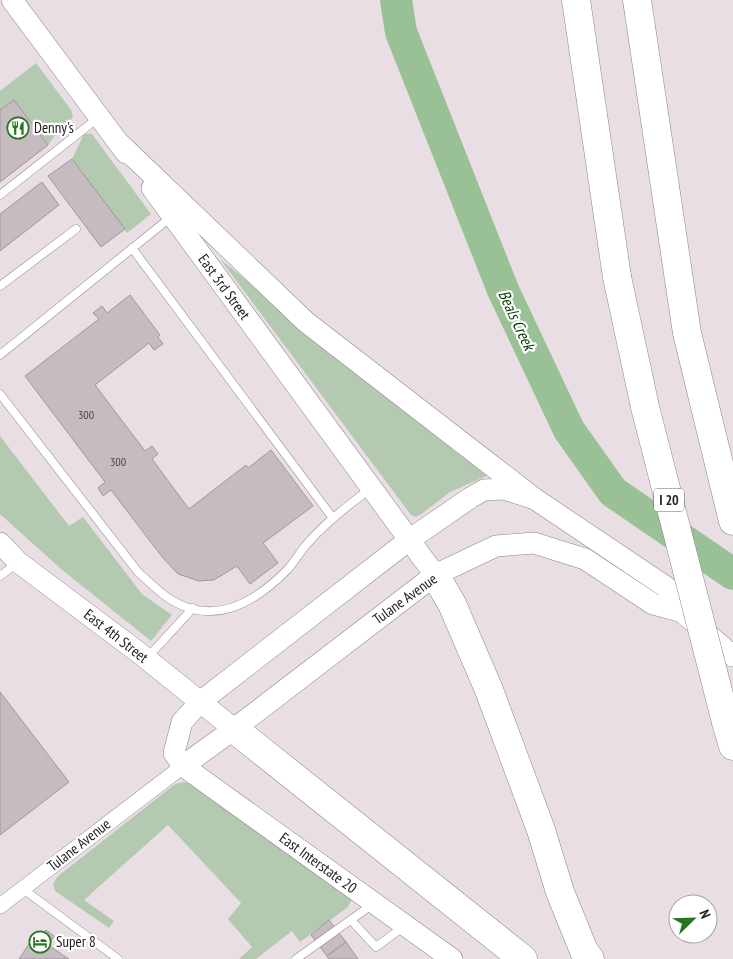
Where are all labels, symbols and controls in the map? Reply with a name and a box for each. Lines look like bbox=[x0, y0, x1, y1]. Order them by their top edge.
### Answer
restaurant icon: Denny's bbox=[6, 116, 30, 140]
place label: Denny's bbox=[34, 118, 74, 137]
street label: East 3rd Street bbox=[194, 250, 255, 323]
water label: Beals Creek bbox=[494, 287, 540, 355]
house number: 300 bbox=[78, 407, 94, 422]
house number: 300 bbox=[110, 454, 126, 469]
road number: I 20 bbox=[654, 488, 684, 512]
street label: Tulane Avenue bbox=[369, 569, 441, 628]
street label: East 4th Street bbox=[80, 605, 152, 667]
street label: Tulane Avenue bbox=[43, 814, 114, 875]
street label: East Interstate 20 bbox=[276, 828, 361, 897]
north arrow bbox=[668, 894, 718, 944]
text: N bbox=[695, 907, 715, 921]
hotel icon: Super 8 bbox=[28, 930, 52, 954]
place label: Super 8 bbox=[56, 932, 96, 951]

